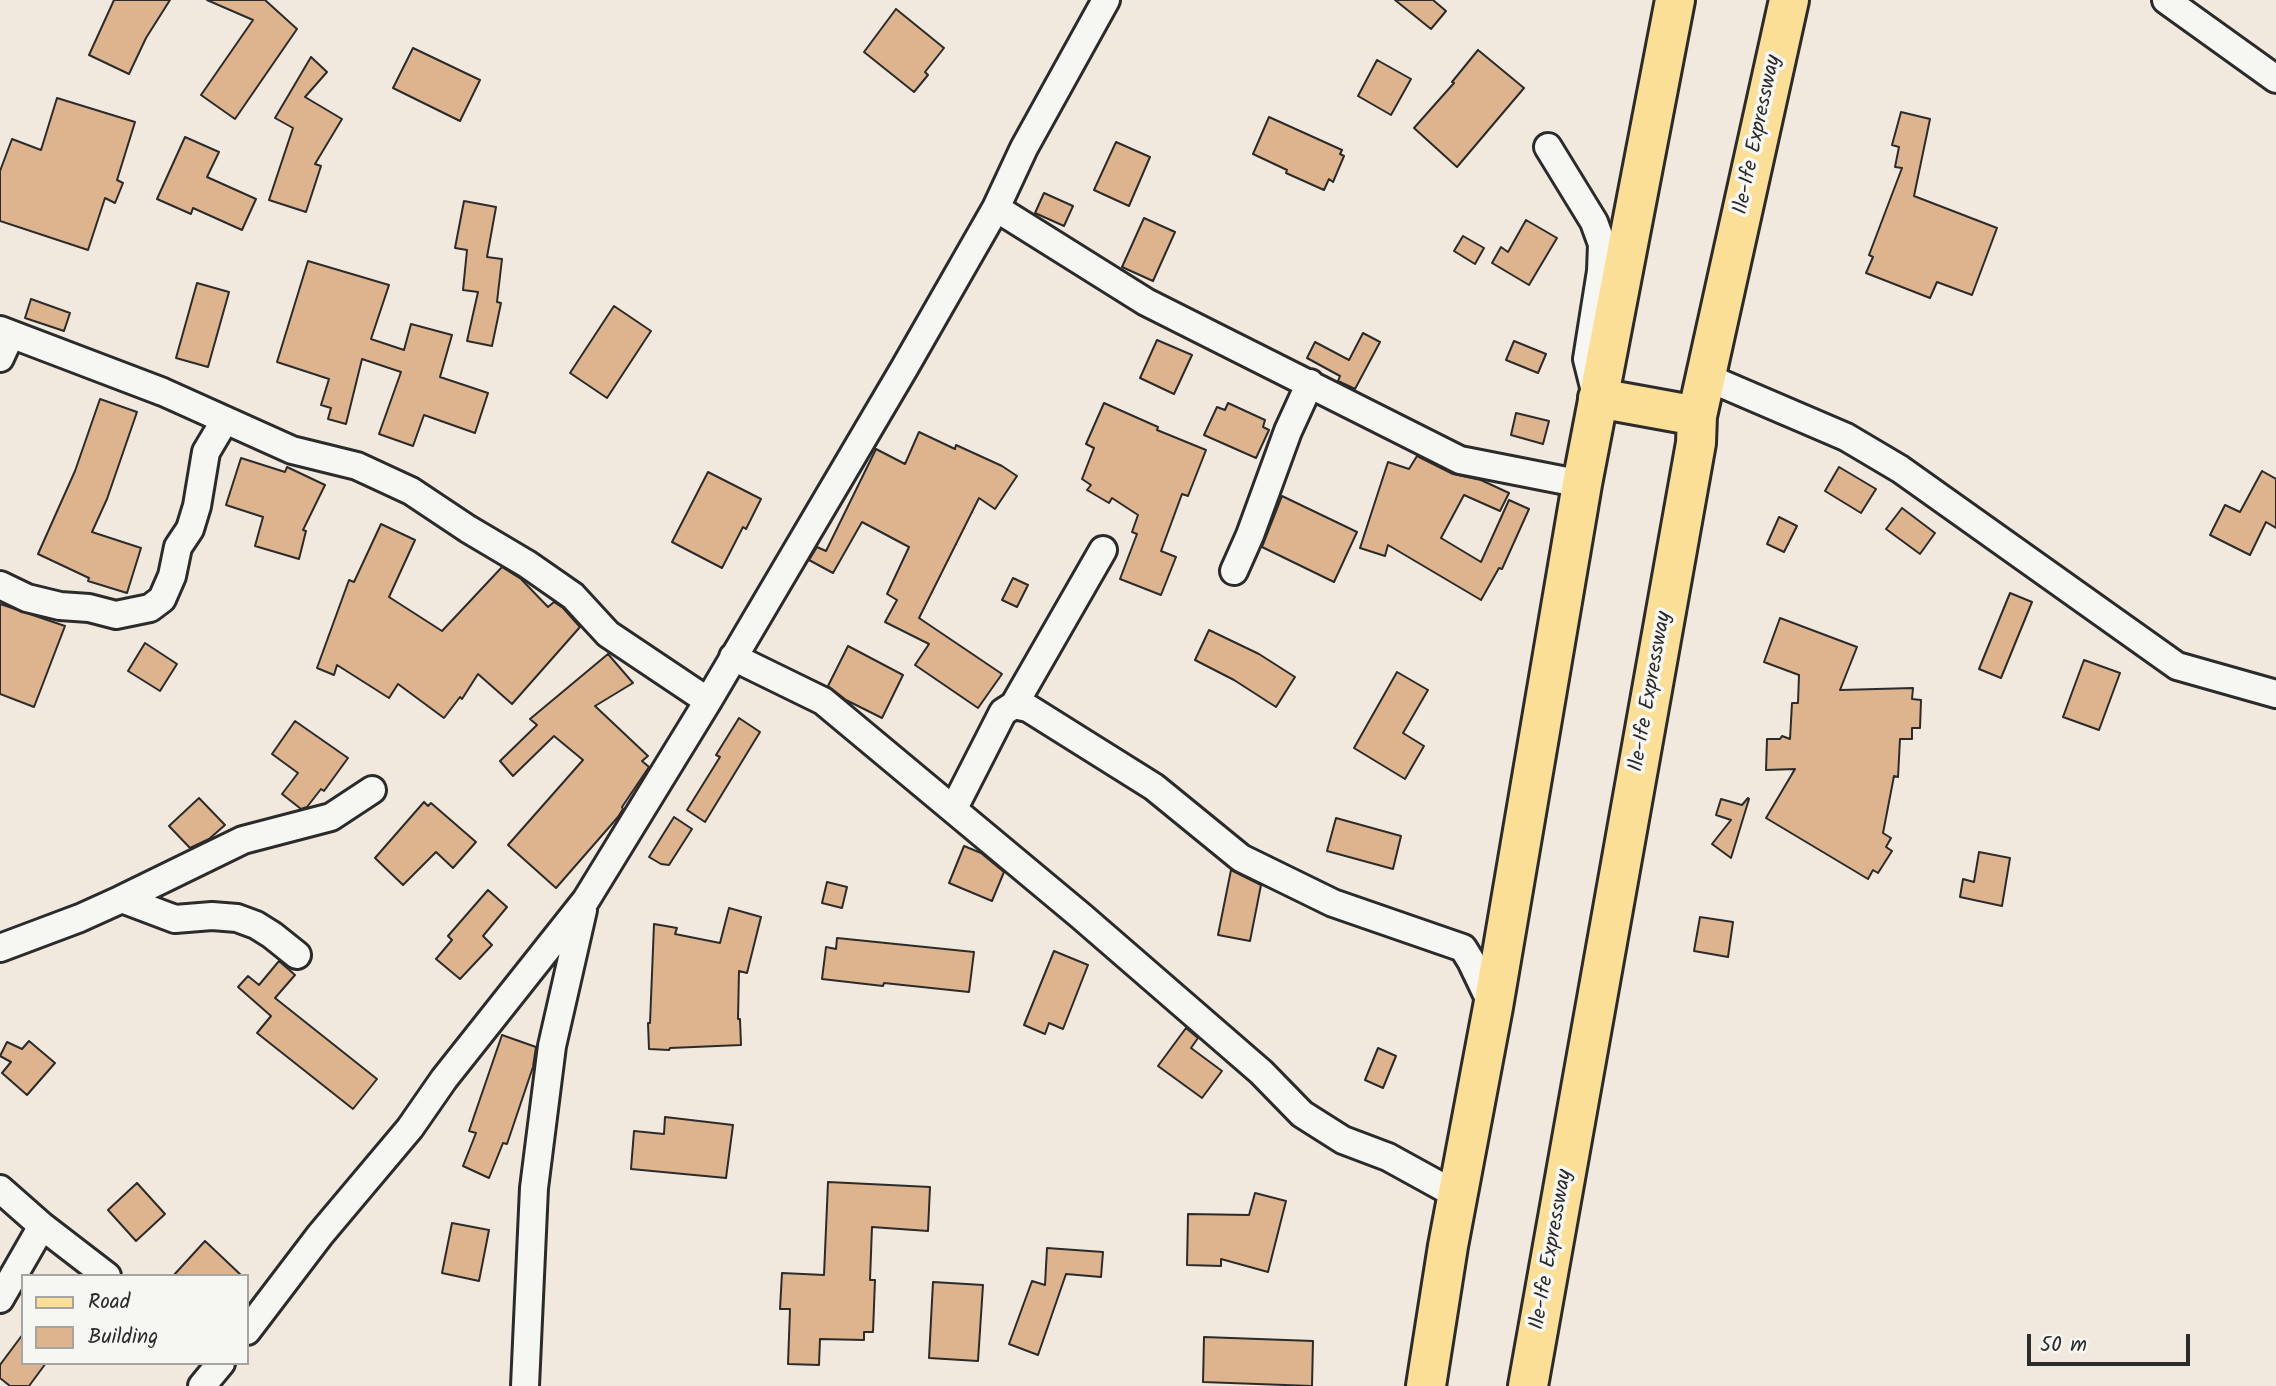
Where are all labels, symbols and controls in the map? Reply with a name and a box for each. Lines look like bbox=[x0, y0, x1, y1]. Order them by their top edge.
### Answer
street label: Ile-Ife Expressway bbox=[1730, 53, 1788, 217]
street label: Ile-Ife Expressway bbox=[1625, 610, 1679, 774]
street label: Ile-Ife Expressway bbox=[1526, 1168, 1580, 1332]
legend bbox=[21, 1274, 248, 1365]
text: Road bbox=[88, 1286, 130, 1319]
scale bar bbox=[2031, 1320, 2194, 1364]
text: Building bbox=[88, 1321, 158, 1354]
text: 50 m bbox=[2040, 1329, 2087, 1362]

